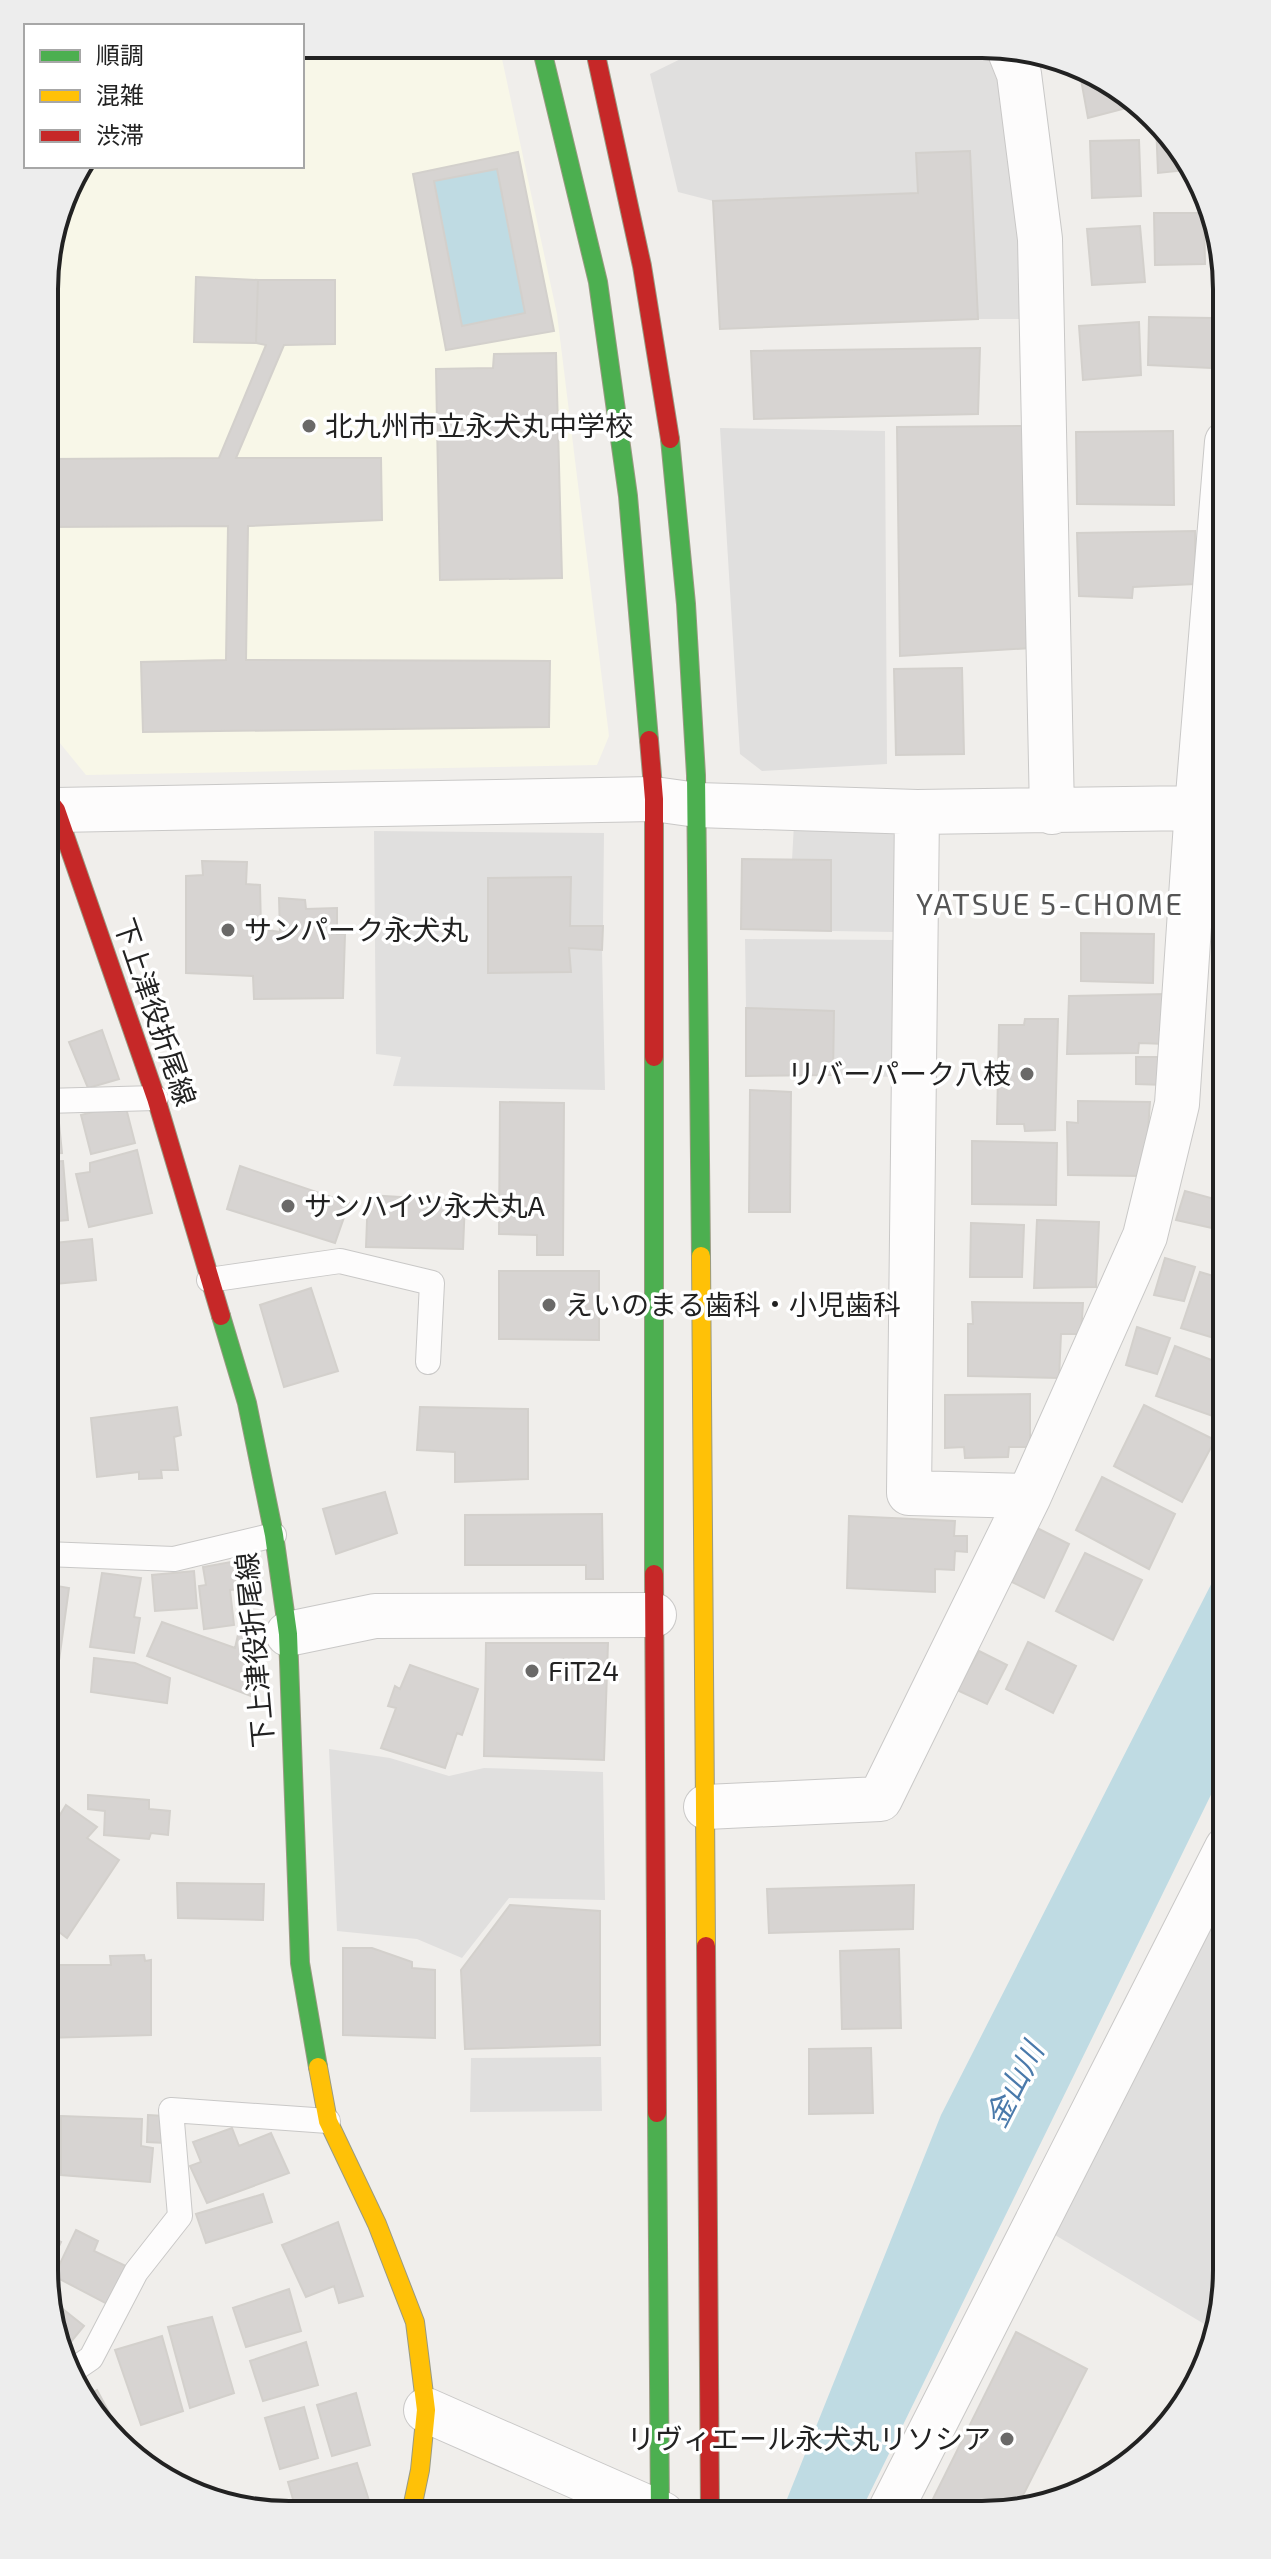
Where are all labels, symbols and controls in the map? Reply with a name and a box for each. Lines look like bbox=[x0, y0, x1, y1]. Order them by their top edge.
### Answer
legend bbox=[24, 24, 304, 168]
text: 順調 bbox=[96, 40, 144, 69]
text: 混雑 bbox=[96, 80, 144, 109]
text: 渋滞 bbox=[96, 120, 144, 149]
place label: 北九州市立永犬丸中学校 bbox=[325, 408, 633, 442]
marker: 北九州市立永犬丸中学校 bbox=[300, 417, 318, 435]
district label: YATSUE 5-CHOME bbox=[916, 885, 1184, 921]
place label: サンパーク永犬丸 bbox=[244, 912, 468, 946]
street label: 下上津役折尾線 bbox=[108, 913, 204, 1110]
marker: サンパーク永犬丸 bbox=[219, 921, 237, 939]
place label: リバーパーク八枝 bbox=[787, 1056, 1011, 1090]
marker: リバーパーク八枝 bbox=[1018, 1065, 1036, 1083]
place label: サンハイツ永犬丸A bbox=[304, 1188, 545, 1222]
marker: サンハイツ永犬丸A bbox=[279, 1197, 297, 1215]
place label: えいのまる歯科・小児歯科 bbox=[565, 1287, 901, 1321]
marker: えいのまる歯科・小児歯科 bbox=[540, 1296, 558, 1314]
street label: 下上津役折尾線 bbox=[229, 1551, 279, 1749]
place label: FiT24 bbox=[548, 1653, 619, 1687]
marker: FiT24 bbox=[523, 1662, 541, 1680]
water label: 金山川 bbox=[977, 2033, 1051, 2132]
place label: リヴィエール永犬丸リソシア bbox=[627, 2421, 991, 2455]
marker: リヴィエール永犬丸リソシア bbox=[998, 2430, 1016, 2448]

